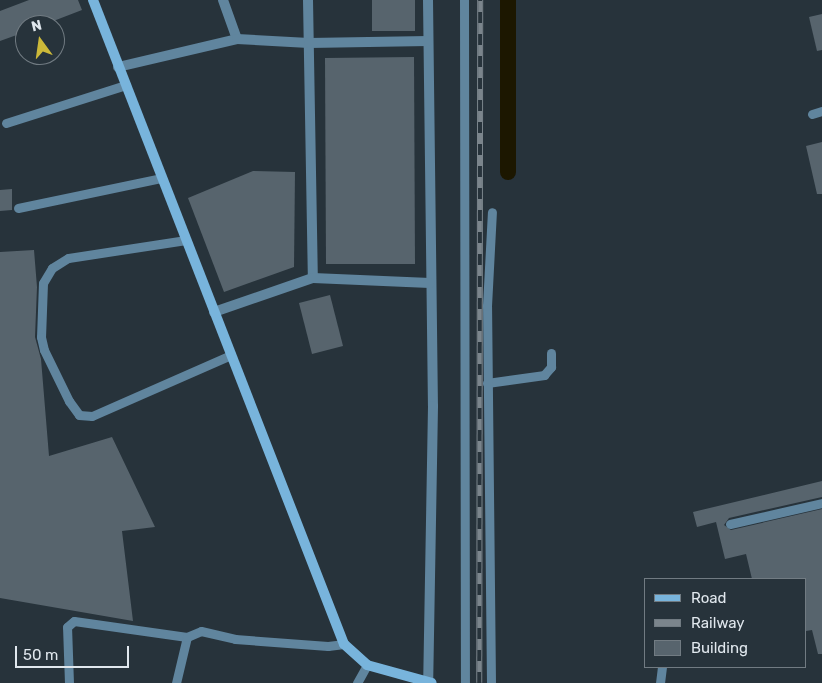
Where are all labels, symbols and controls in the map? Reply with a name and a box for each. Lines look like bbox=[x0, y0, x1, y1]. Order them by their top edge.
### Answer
north arrow bbox=[15, 15, 65, 65]
text: N bbox=[30, 16, 43, 35]
legend bbox=[644, 578, 807, 668]
text: Road bbox=[691, 589, 727, 607]
text: Railway bbox=[691, 614, 745, 632]
scale bar bbox=[18, 636, 131, 668]
text: Building bbox=[691, 639, 748, 657]
text: 50 m bbox=[23, 646, 58, 664]

